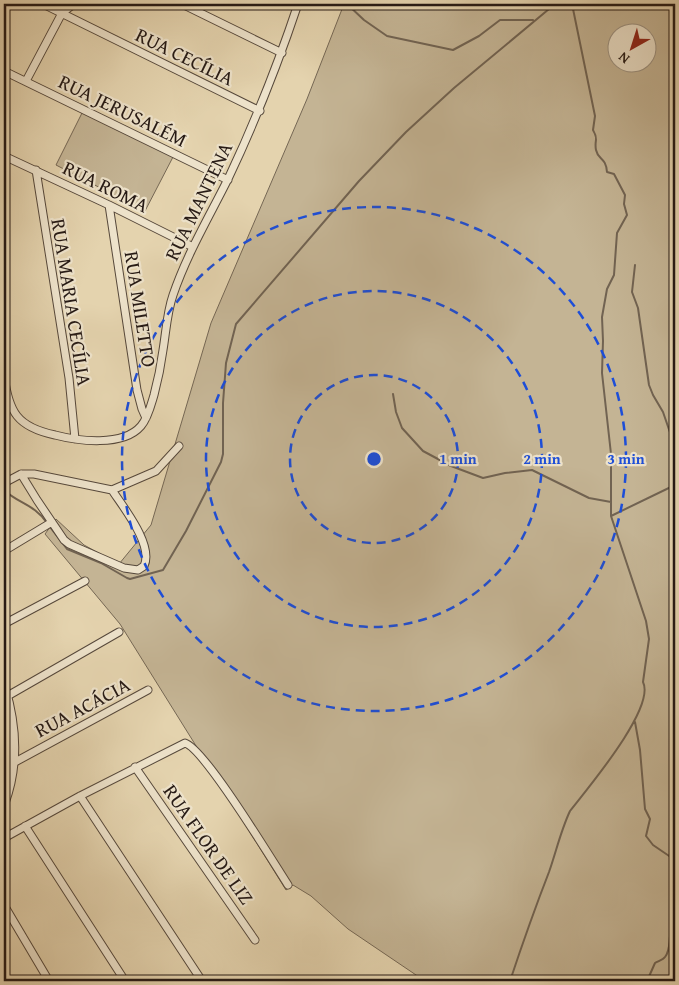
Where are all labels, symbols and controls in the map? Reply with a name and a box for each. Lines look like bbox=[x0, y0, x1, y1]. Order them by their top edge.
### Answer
street label: RUA CECÍLIA bbox=[131, 20, 239, 92]
north arrow bbox=[606, 22, 656, 72]
text: N bbox=[613, 47, 634, 69]
street label: RUA JERUSALÉM bbox=[54, 66, 192, 154]
street label: RUA MANTENA bbox=[157, 137, 239, 265]
street label: RUA ROMA bbox=[58, 153, 154, 219]
street label: RUA MARIA CECÍLIA bbox=[44, 216, 100, 388]
street label: RUA MILETTO bbox=[118, 249, 164, 369]
text: 1 min bbox=[439, 448, 477, 469]
text: 2 min bbox=[523, 448, 561, 469]
text: 3 min bbox=[607, 448, 645, 469]
centre of rings bbox=[365, 450, 383, 468]
street label: RUA ACÁCIA bbox=[29, 670, 135, 744]
street label: RUA FLOR DE LIZ bbox=[157, 778, 261, 910]

